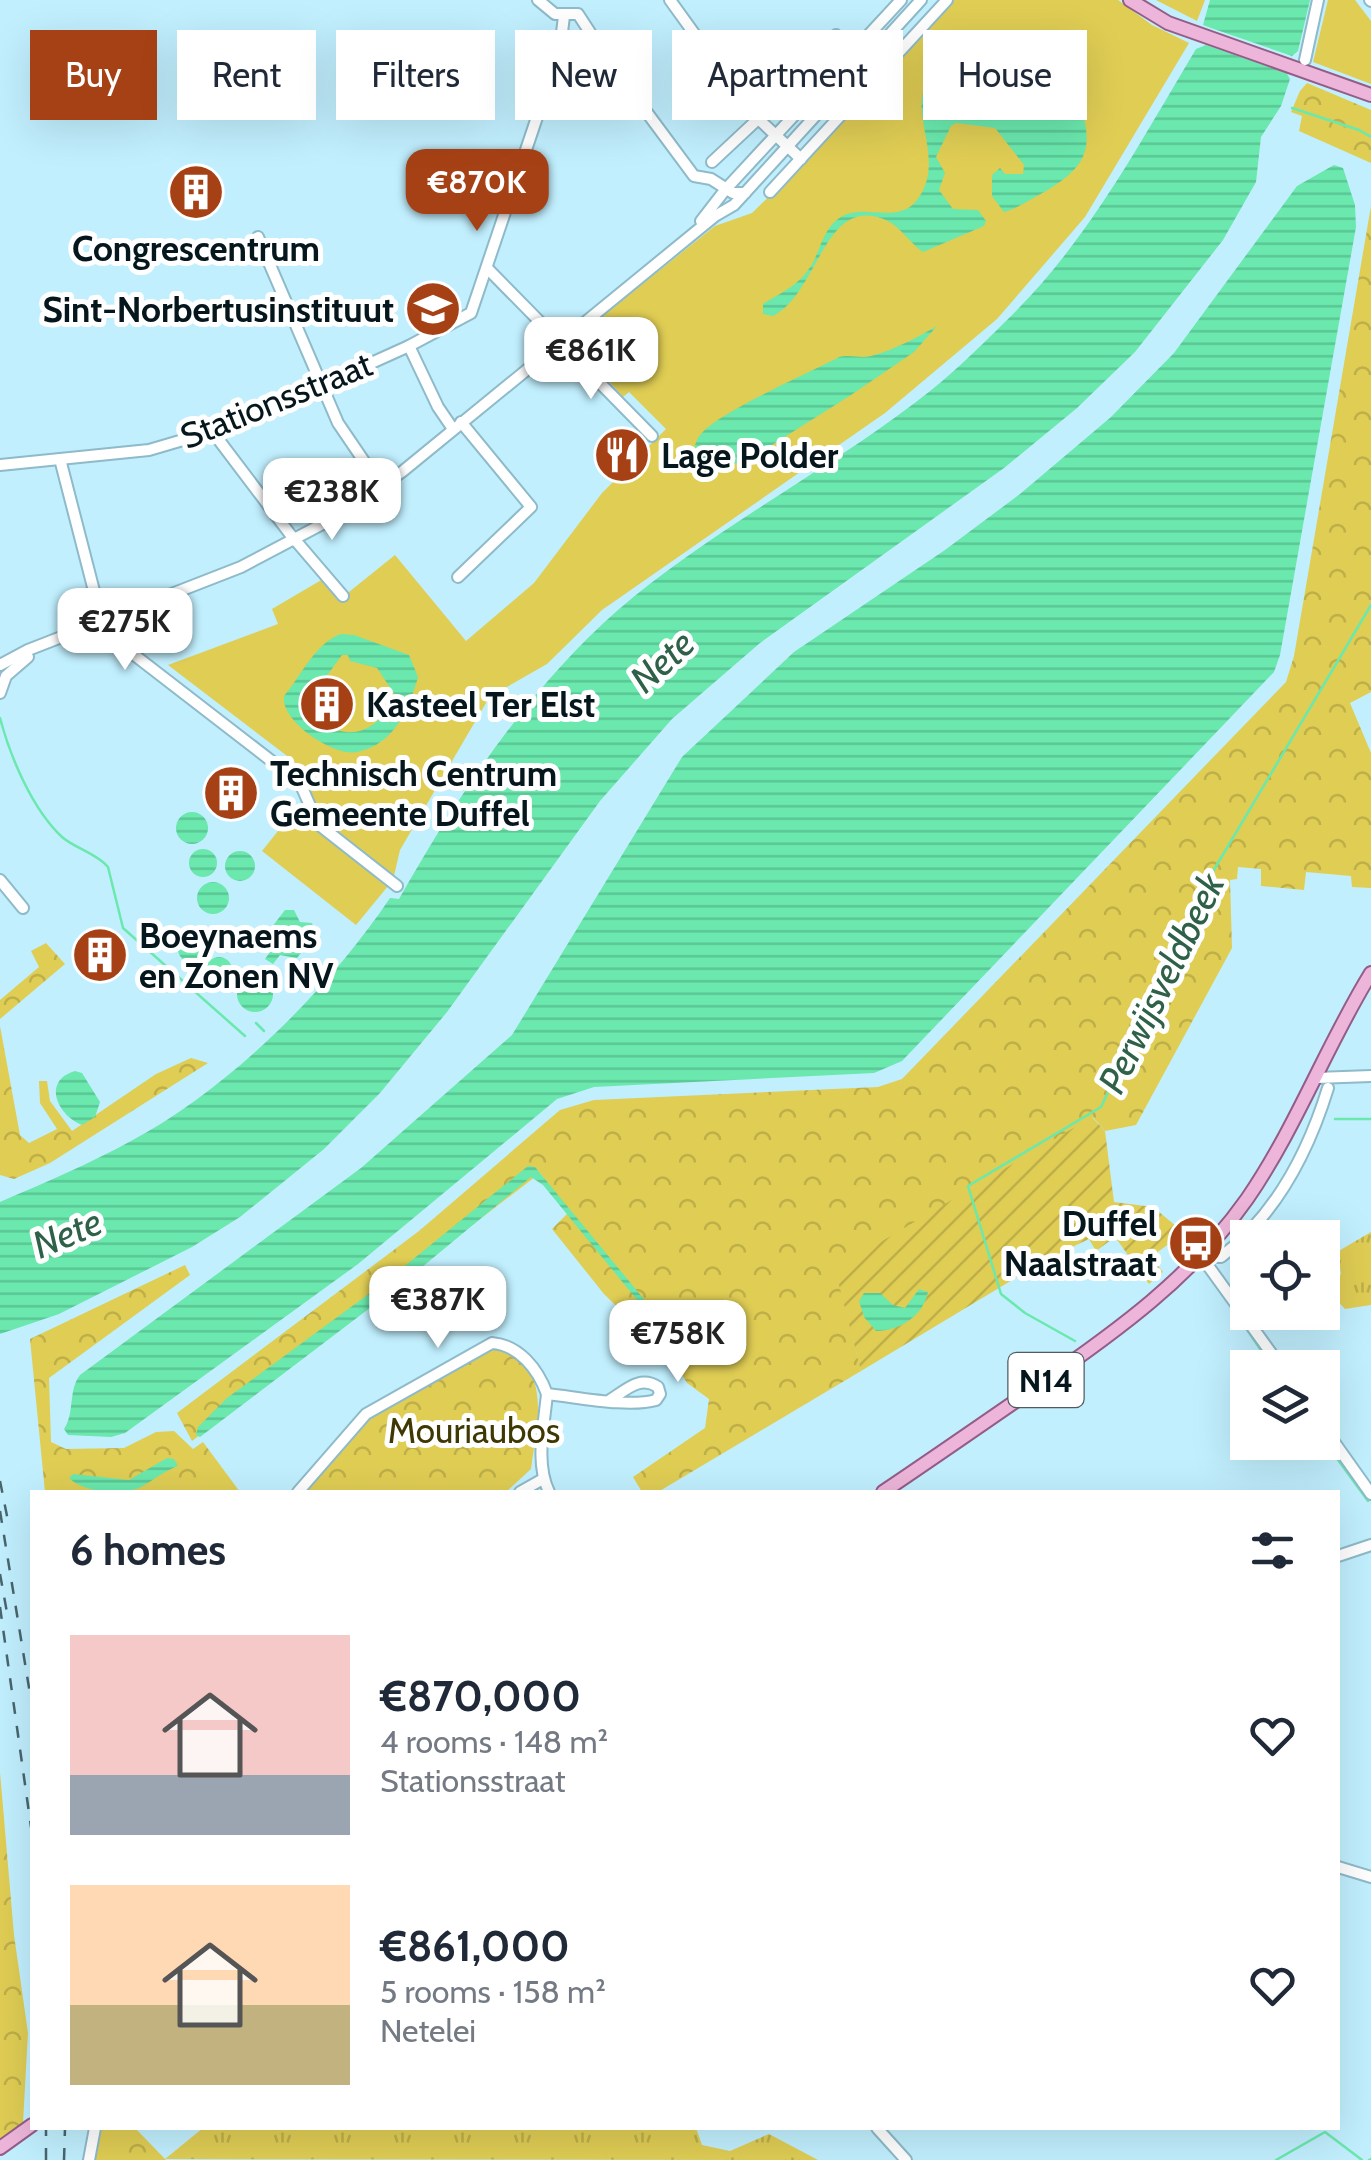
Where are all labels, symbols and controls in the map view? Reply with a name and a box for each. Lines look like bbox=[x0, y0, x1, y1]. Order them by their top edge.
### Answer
chip: Buy bbox=[30, 30, 157, 120]
chip: Rent bbox=[177, 30, 316, 120]
chip: Filters bbox=[336, 30, 495, 120]
chip: New bbox=[515, 30, 652, 120]
chip: Apartment bbox=[672, 30, 903, 120]
chip: House bbox=[923, 30, 1087, 120]
pin: €870K bbox=[407, 149, 547, 234]
building icon: Congrescentrum bbox=[166, 162, 226, 222]
text: €870K bbox=[428, 162, 526, 201]
place label: Congrescentrum bbox=[72, 227, 320, 270]
school or university icon: Sint-Norbertusinstituut bbox=[403, 279, 463, 339]
place label: Sint-Norbertusinstituut bbox=[43, 288, 394, 331]
pin: €861K bbox=[521, 317, 661, 402]
text: €861K bbox=[546, 330, 636, 369]
street label: Stationsstraat bbox=[174, 342, 378, 458]
restaurant icon: Lage Polder bbox=[592, 425, 652, 485]
place label: Lage Polder bbox=[661, 434, 839, 477]
pin: €238K bbox=[262, 458, 402, 543]
text: €238K bbox=[285, 471, 379, 510]
pin: €275K bbox=[55, 588, 195, 673]
text: €275K bbox=[79, 601, 171, 640]
water label: Nete bbox=[620, 620, 704, 702]
building icon: Kasteel Ter Elst bbox=[297, 674, 357, 734]
place label: Kasteel Ter Elst bbox=[366, 683, 595, 726]
place label: Technisch Centrum Gemeente Duffel bbox=[270, 752, 557, 835]
building icon: Technisch Centrum Gemeente Duffel bbox=[201, 763, 261, 823]
water label: Perwijsveldbeek bbox=[1088, 864, 1235, 1101]
place label: Boeynaems en Zonen NV bbox=[139, 914, 334, 997]
building icon: Boeynaems en Zonen NV bbox=[70, 925, 130, 985]
water label: Nete bbox=[25, 1198, 109, 1268]
place label: Duffel Naalstraat bbox=[1004, 1202, 1157, 1285]
bus stop icon: Duffel Naalstraat bbox=[1166, 1213, 1226, 1273]
map controls bbox=[1230, 1220, 1340, 1460]
button: locate bbox=[1230, 1220, 1340, 1330]
pin: €387K bbox=[368, 1266, 508, 1351]
text: €387K bbox=[391, 1279, 485, 1318]
pin: €758K bbox=[608, 1300, 748, 1385]
text: €758K bbox=[631, 1313, 725, 1352]
button: layers bbox=[1230, 1350, 1340, 1460]
road number: N14 bbox=[1008, 1353, 1084, 1407]
park label: Mouriaubos bbox=[388, 1409, 560, 1452]
icon: filters bbox=[1245, 1523, 1300, 1578]
text: 6 homes bbox=[70, 1524, 226, 1576]
text: €870,000 bbox=[380, 1670, 581, 1722]
icon: home bbox=[150, 1675, 270, 1795]
icon: heart bbox=[1245, 1708, 1300, 1763]
text: 4 rooms · 148 m² bbox=[380, 1722, 608, 1761]
text: Stationsstraat bbox=[380, 1761, 565, 1800]
text: €861,000 bbox=[380, 1920, 570, 1972]
icon: home bbox=[150, 1925, 270, 2045]
icon: heart bbox=[1245, 1958, 1300, 2013]
text: 5 rooms · 158 m² bbox=[380, 1972, 606, 2011]
text: Netelei bbox=[380, 2011, 476, 2050]

